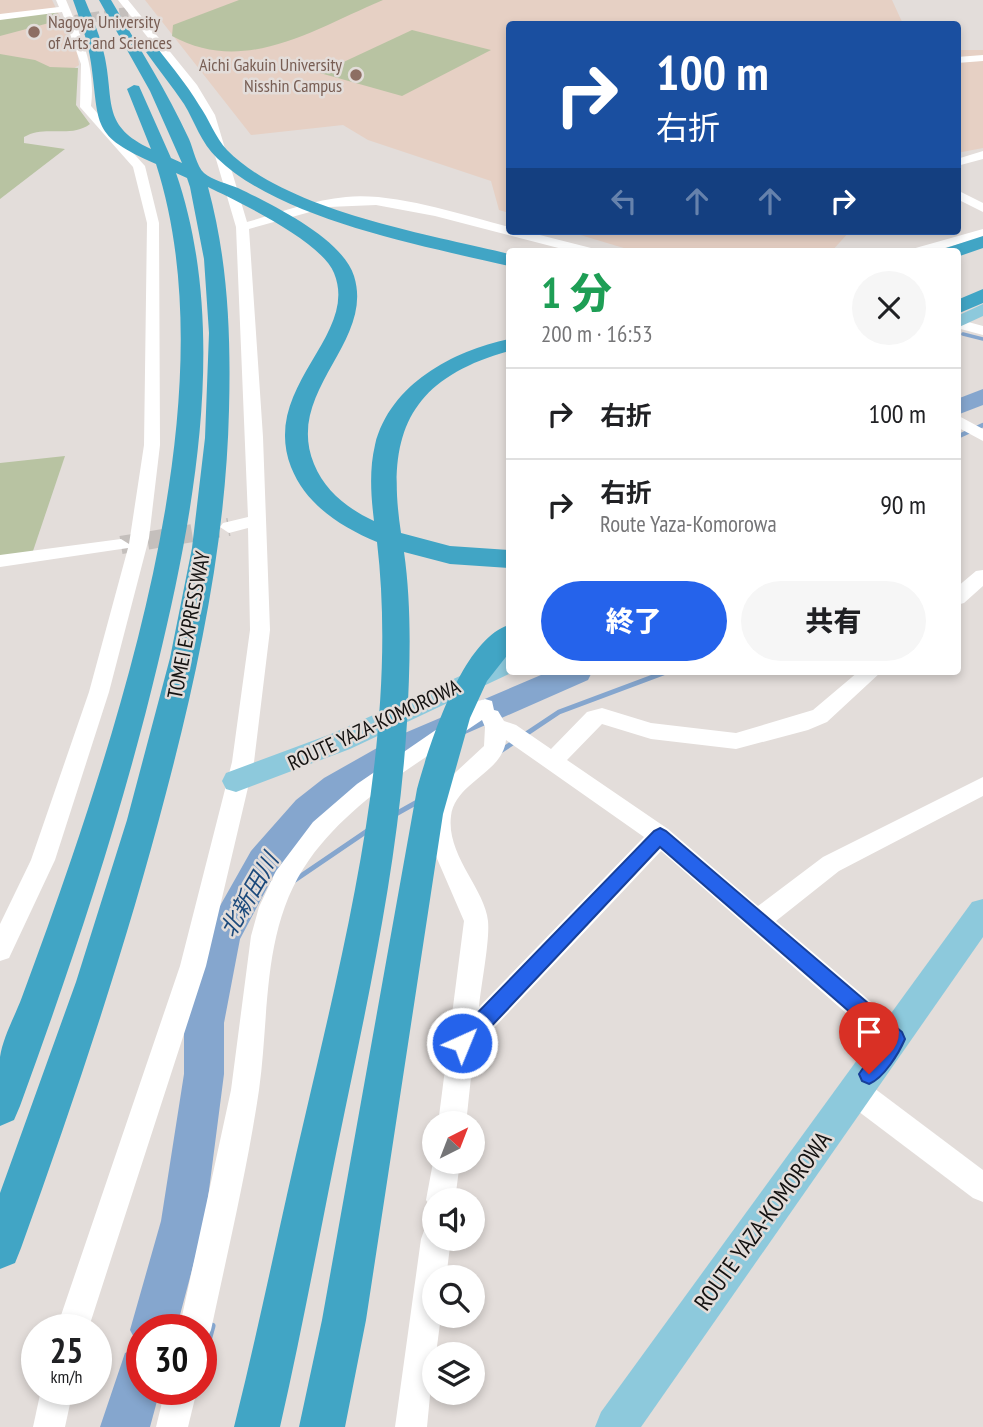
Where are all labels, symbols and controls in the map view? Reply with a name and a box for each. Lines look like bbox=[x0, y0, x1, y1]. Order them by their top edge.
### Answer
place label: Nagoya University of Arts and Sciences bbox=[48, 10, 172, 54]
marker: Nagoya University of Arts and Sciences bbox=[26, 24, 42, 40]
text: 100 m bbox=[656, 40, 769, 104]
icon: right bbox=[541, 49, 632, 140]
place label: Aichi Gakuin University Nisshin Campus bbox=[199, 53, 342, 97]
marker: Aichi Gakuin University Nisshin Campus bbox=[348, 67, 364, 83]
text: 右折 bbox=[656, 106, 720, 148]
icon: left bbox=[605, 182, 643, 220]
icon: ahead bbox=[678, 182, 716, 220]
icon: ahead bbox=[751, 182, 789, 220]
icon: right bbox=[824, 182, 862, 220]
text: 1 分 bbox=[541, 265, 612, 320]
button: close bbox=[852, 271, 926, 345]
text: 200 m · 16:53 bbox=[541, 319, 653, 348]
icon: right bbox=[541, 395, 579, 433]
text: 100 m bbox=[868, 397, 926, 430]
text: 右折 bbox=[600, 399, 652, 432]
text: 右折 bbox=[600, 476, 652, 509]
icon: right bbox=[541, 486, 579, 524]
text: 90 m bbox=[880, 488, 926, 521]
text: Route Yaza-Komorowa bbox=[600, 509, 777, 538]
street label: TOMEI EXPRESSWAY bbox=[161, 548, 216, 701]
button: 終了 bbox=[541, 581, 727, 661]
button: 共有 bbox=[741, 581, 926, 661]
street label: ROUTE YAZA-KOMOROWA bbox=[283, 673, 464, 776]
water label: 北新田川 bbox=[213, 845, 286, 942]
pin bbox=[839, 1002, 899, 1074]
position arrow bbox=[425, 1006, 499, 1080]
icon: arrive bbox=[850, 1013, 888, 1051]
north arrow bbox=[422, 1111, 485, 1174]
map controls bbox=[422, 1111, 485, 1405]
street label: ROUTE YAZA-KOMOROWA bbox=[687, 1125, 838, 1316]
button: sound bbox=[422, 1188, 485, 1251]
button: search bbox=[422, 1265, 485, 1328]
speed limit sign: 30 bbox=[126, 1314, 217, 1405]
text: 25 bbox=[50, 1327, 83, 1373]
button: layers bbox=[422, 1342, 485, 1405]
text: km/h bbox=[51, 1365, 82, 1388]

